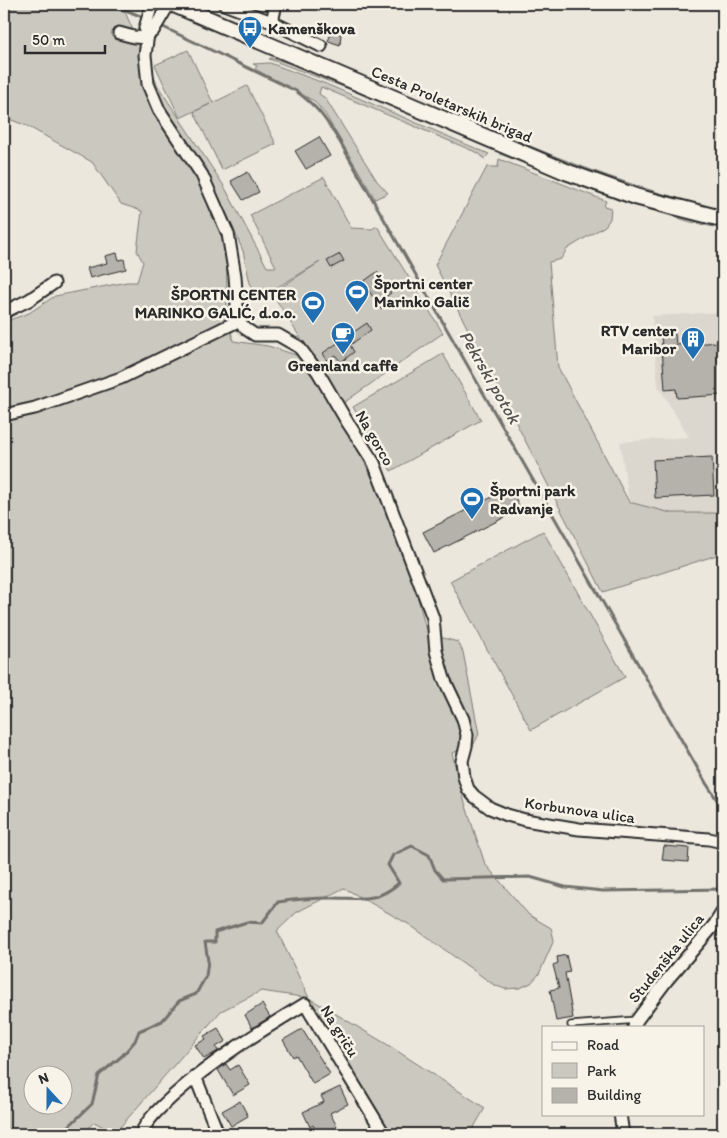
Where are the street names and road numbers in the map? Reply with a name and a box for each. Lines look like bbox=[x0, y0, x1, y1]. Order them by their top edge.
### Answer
street label: Cesta Proletarskih brigad bbox=[369, 61, 536, 147]
street label: Na gorco bbox=[352, 407, 398, 469]
street label: Korbunova ulica bbox=[524, 793, 637, 827]
street label: Studenška ulica bbox=[624, 909, 708, 1007]
street label: Na griču bbox=[317, 1002, 363, 1060]

